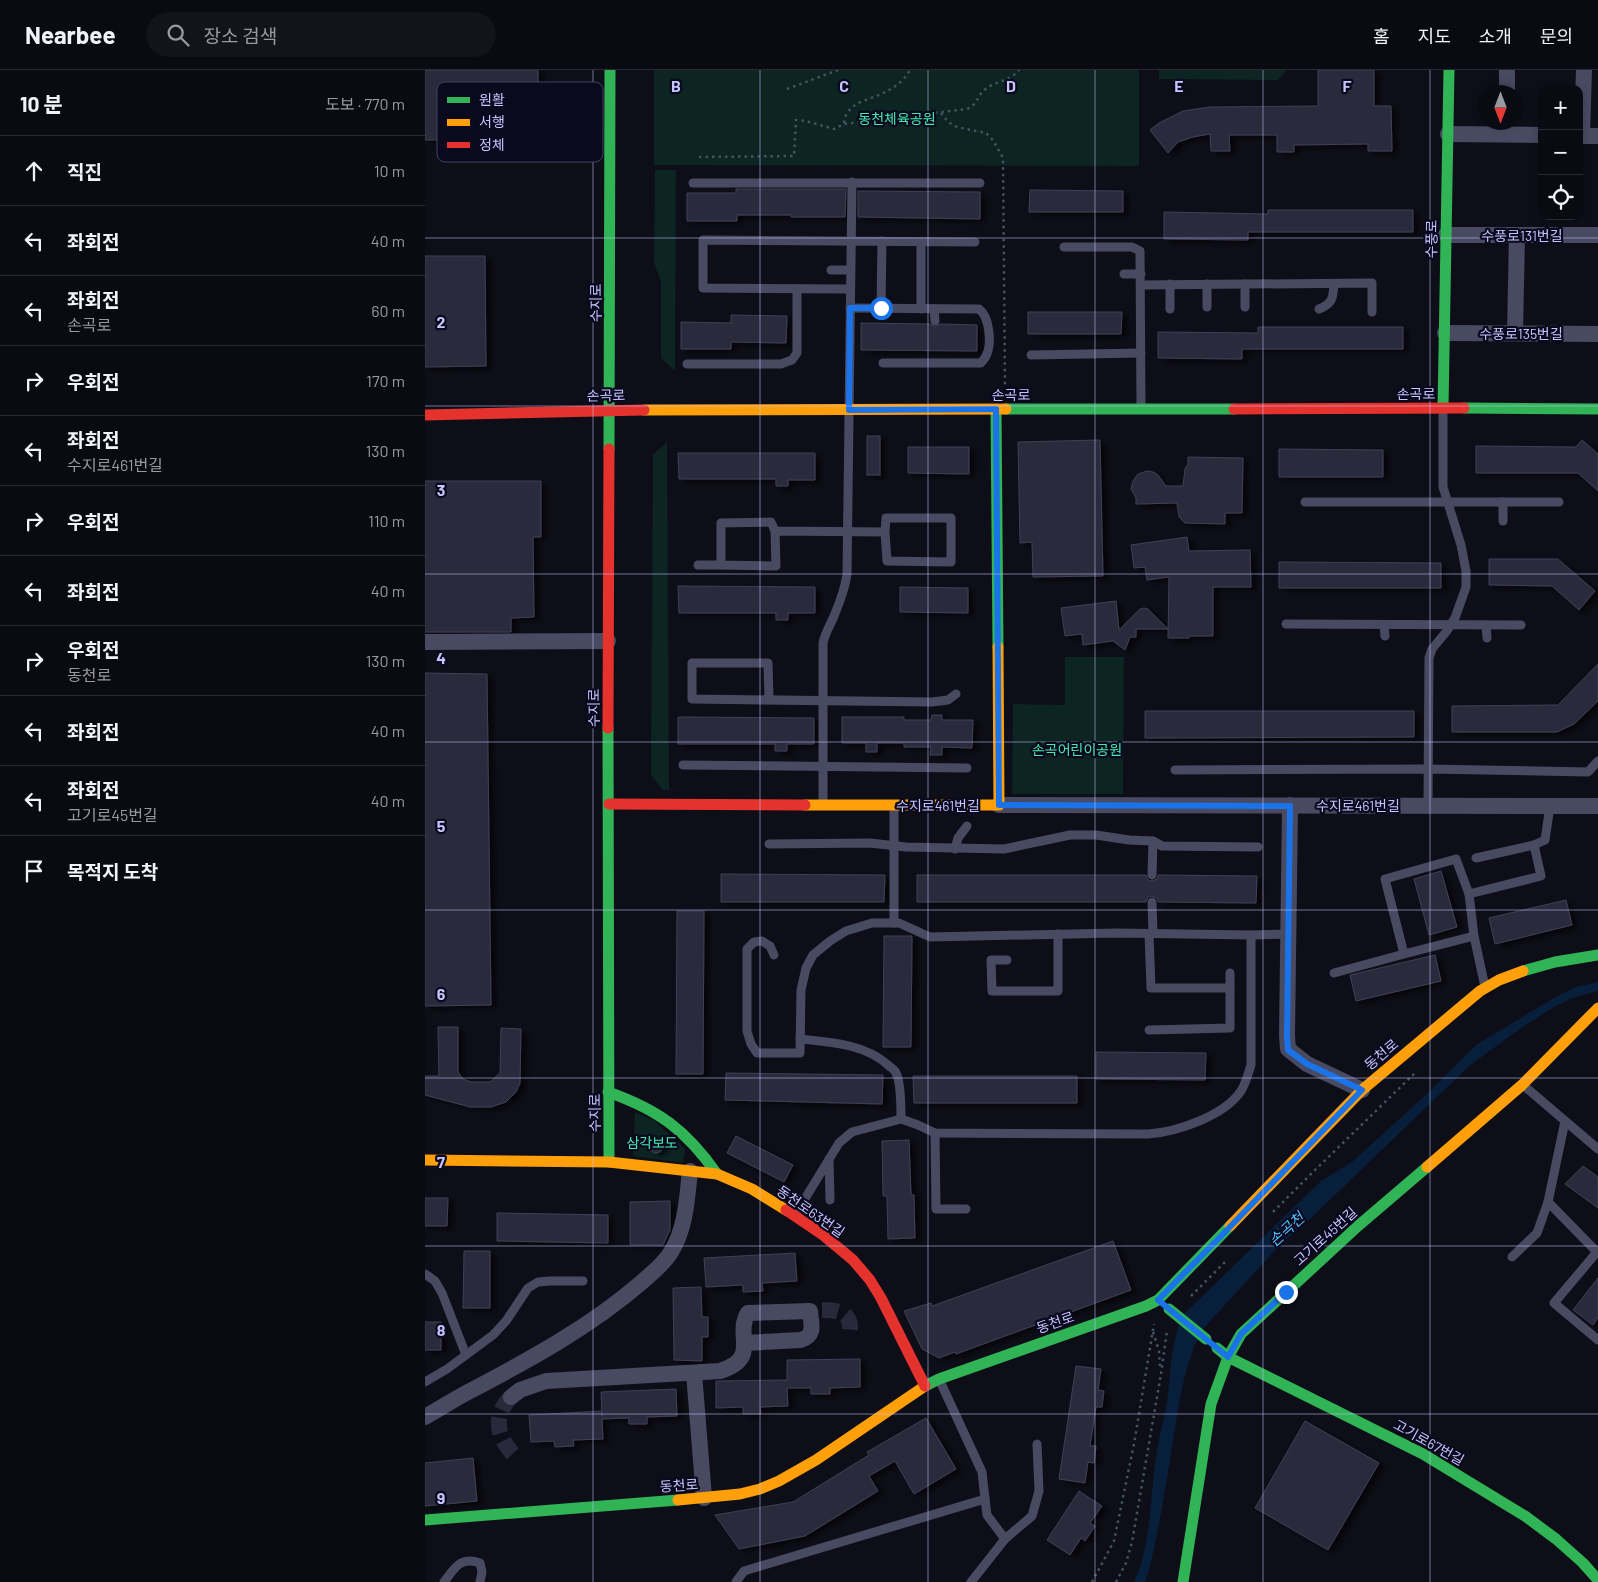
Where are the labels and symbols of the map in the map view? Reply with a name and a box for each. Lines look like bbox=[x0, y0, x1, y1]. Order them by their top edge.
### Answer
text: B bbox=[671, 76, 681, 95]
text: C bbox=[839, 76, 849, 95]
text: D bbox=[1006, 76, 1016, 95]
text: E bbox=[1174, 76, 1184, 95]
text: F bbox=[1343, 76, 1352, 95]
legend bbox=[437, 82, 603, 162]
north arrow bbox=[1478, 85, 1523, 130]
text: 원활 bbox=[479, 91, 505, 108]
park label: 동천체육공원 bbox=[858, 110, 936, 127]
text: 서행 bbox=[479, 113, 505, 130]
text: 정체 bbox=[479, 136, 505, 153]
street label: 수풍로 bbox=[1422, 219, 1440, 258]
street label: 수풍로131번길 bbox=[1481, 227, 1563, 244]
street label: 수지로 bbox=[587, 284, 604, 322]
route start bbox=[870, 297, 893, 320]
text: 2 bbox=[437, 312, 446, 331]
street label: 수풍로135번길 bbox=[1479, 325, 1563, 342]
street label: 손곡로 bbox=[1397, 385, 1435, 402]
street label: 손곡로 bbox=[587, 386, 626, 404]
street label: 손곡로 bbox=[992, 386, 1030, 403]
text: 3 bbox=[437, 480, 445, 499]
text: 4 bbox=[436, 648, 446, 667]
street label: 수지로 bbox=[585, 689, 602, 727]
park label: 손곡어린이공원 bbox=[1032, 741, 1122, 758]
street label: 수지로461번길 bbox=[896, 797, 980, 814]
street label: 수지로461번길 bbox=[1316, 797, 1400, 814]
text: 5 bbox=[437, 816, 446, 835]
text: 6 bbox=[437, 984, 446, 1003]
street label: 동천로 bbox=[1361, 1035, 1401, 1073]
street label: 수지로 bbox=[586, 1094, 603, 1132]
park label: 삼각보도 bbox=[626, 1134, 678, 1151]
text: 7 bbox=[437, 1152, 445, 1171]
street label: 동천로63번길 bbox=[774, 1181, 848, 1241]
street label: 고기로45번길 bbox=[1290, 1203, 1360, 1269]
water label: 손곡천 bbox=[1265, 1207, 1309, 1250]
route end bbox=[1275, 1281, 1298, 1304]
street label: 동천로 bbox=[1034, 1308, 1076, 1336]
text: 8 bbox=[437, 1320, 446, 1339]
street label: 고기로67번길 bbox=[1391, 1416, 1467, 1468]
street label: 동천로 bbox=[659, 1475, 699, 1495]
text: 9 bbox=[437, 1488, 445, 1507]

